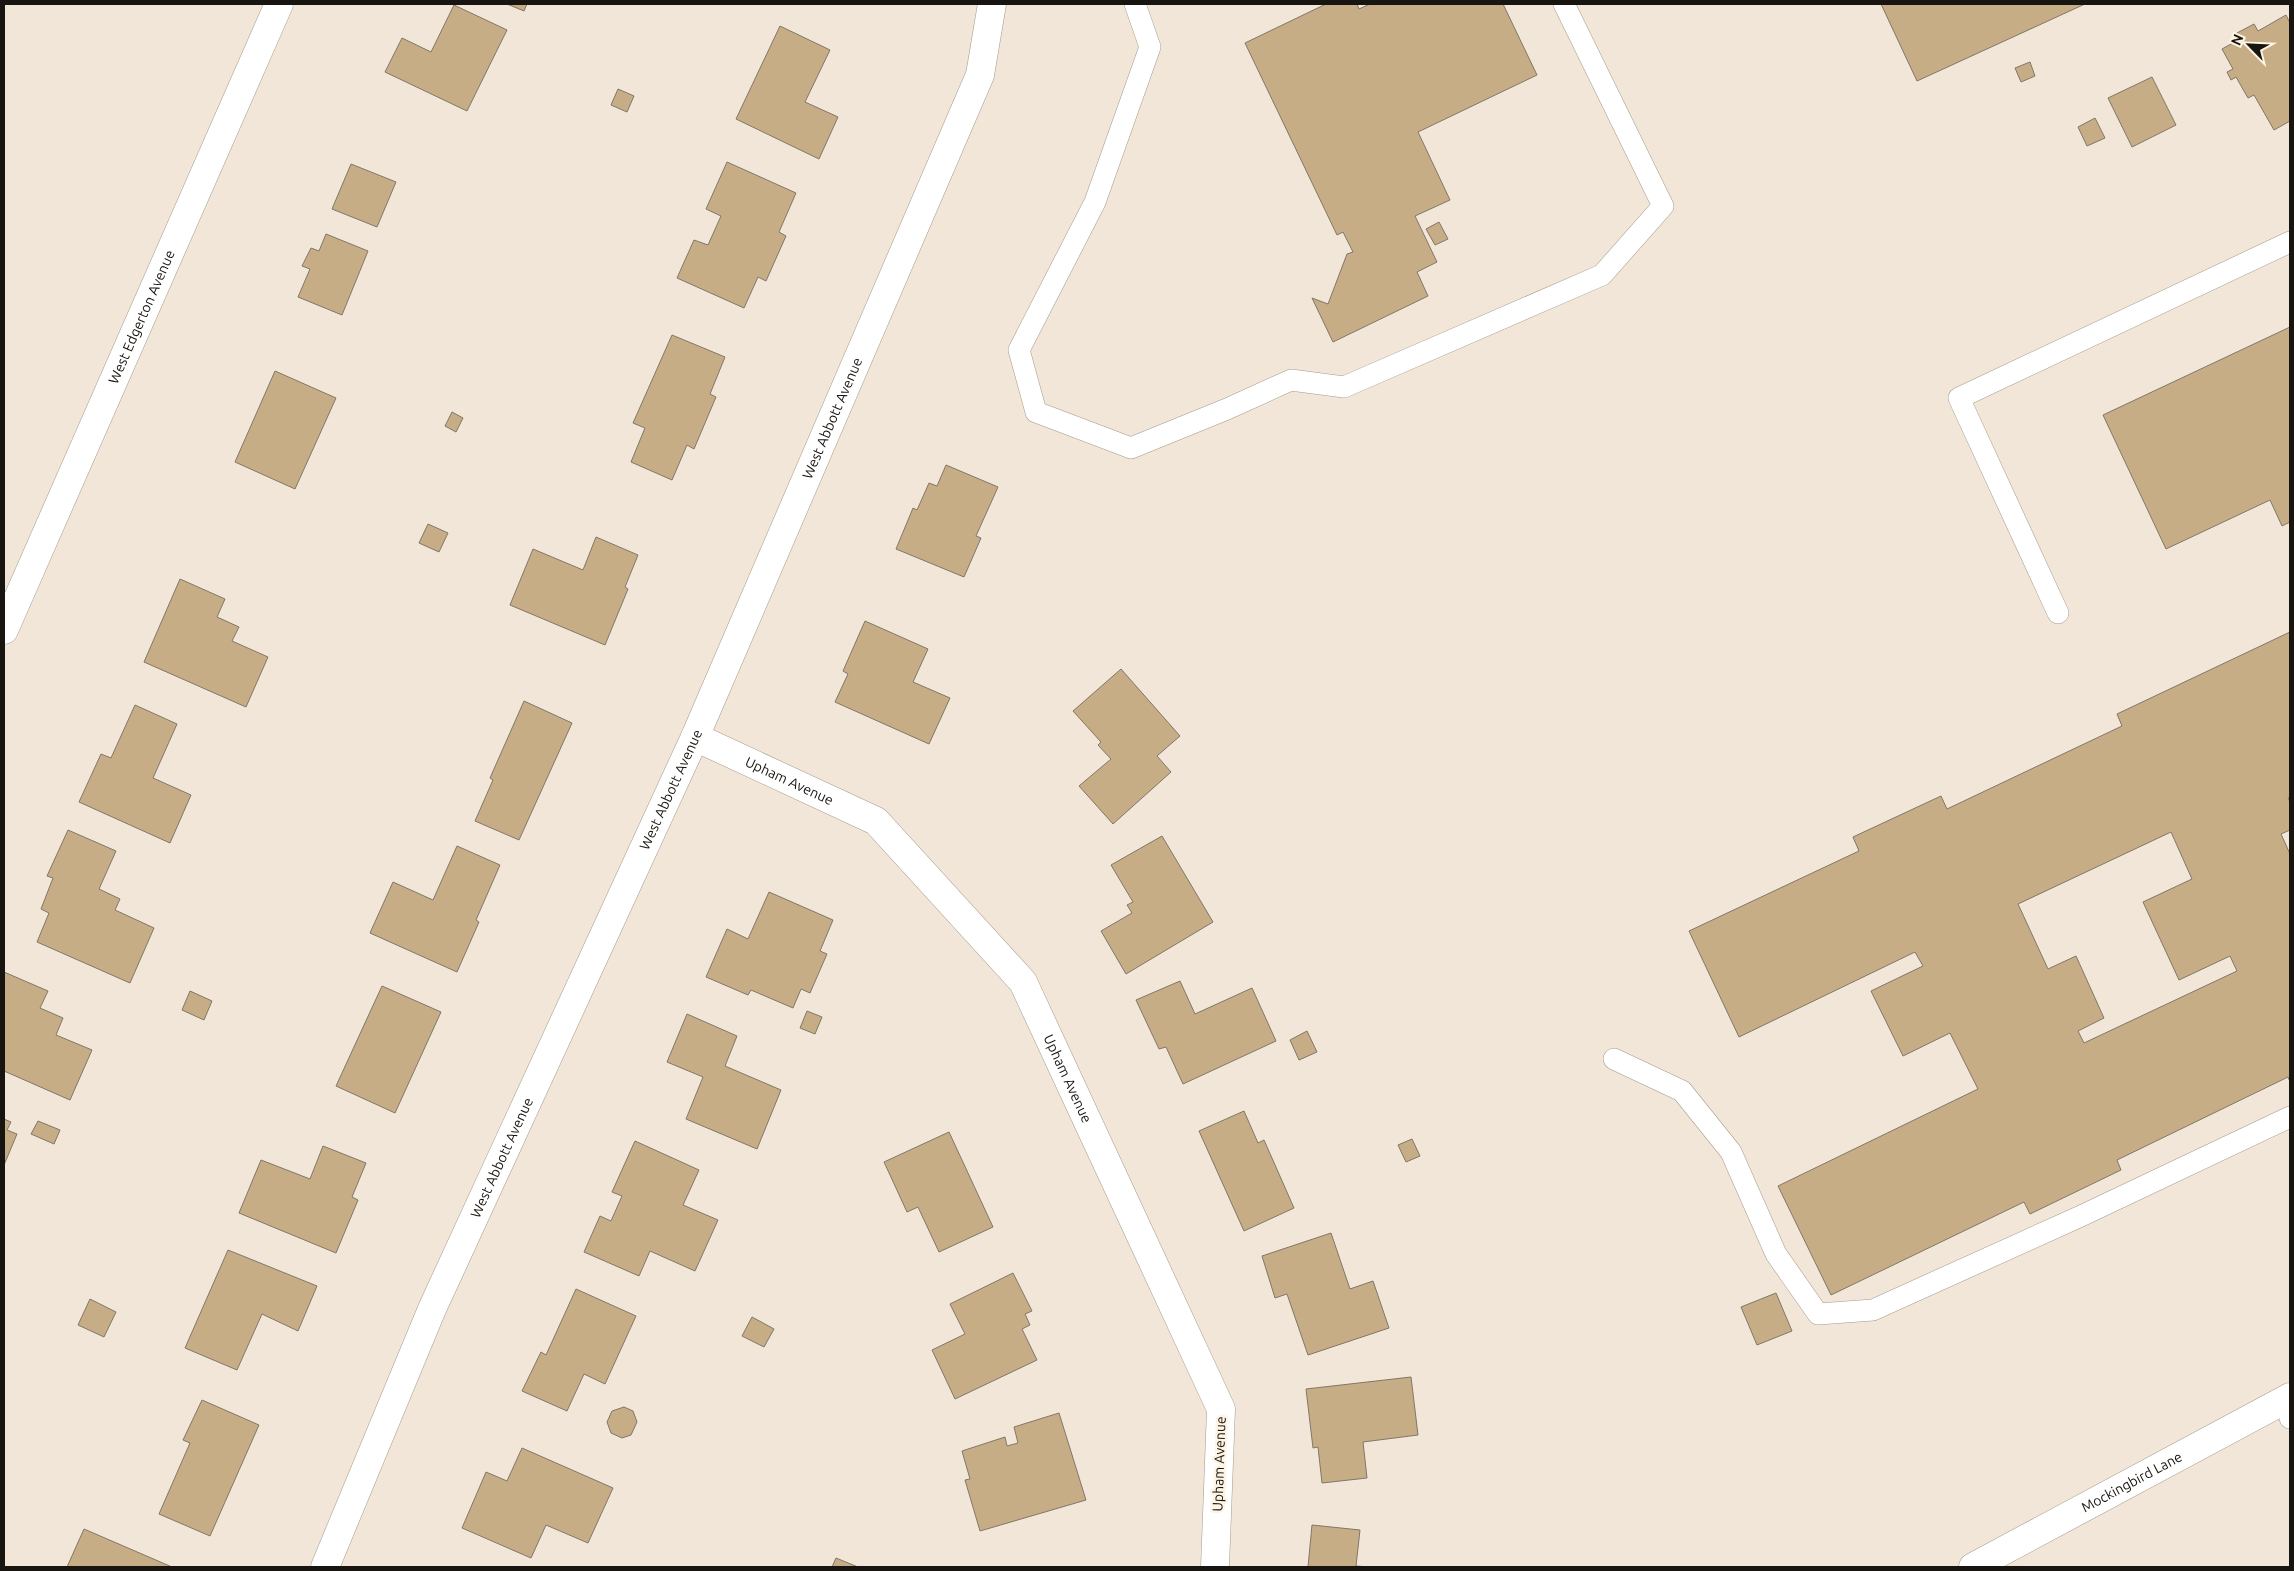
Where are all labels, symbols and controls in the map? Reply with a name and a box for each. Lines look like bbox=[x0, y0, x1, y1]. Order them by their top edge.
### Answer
north arrow bbox=[2224, 20, 2274, 70]
text: N bbox=[2228, 32, 2247, 48]
street label: West Edgerton Avenue bbox=[105, 248, 178, 386]
street label: West Abbott Avenue bbox=[799, 355, 865, 481]
street label: West Abbott Avenue bbox=[636, 727, 705, 852]
street label: Upham Avenue bbox=[743, 753, 836, 808]
street label: Upham Avenue bbox=[1040, 1032, 1095, 1125]
street label: West Abbott Avenue bbox=[467, 1095, 536, 1220]
street label: Upham Avenue bbox=[1209, 1416, 1229, 1512]
street label: Mockingbird Lane bbox=[2079, 1448, 2185, 1515]

